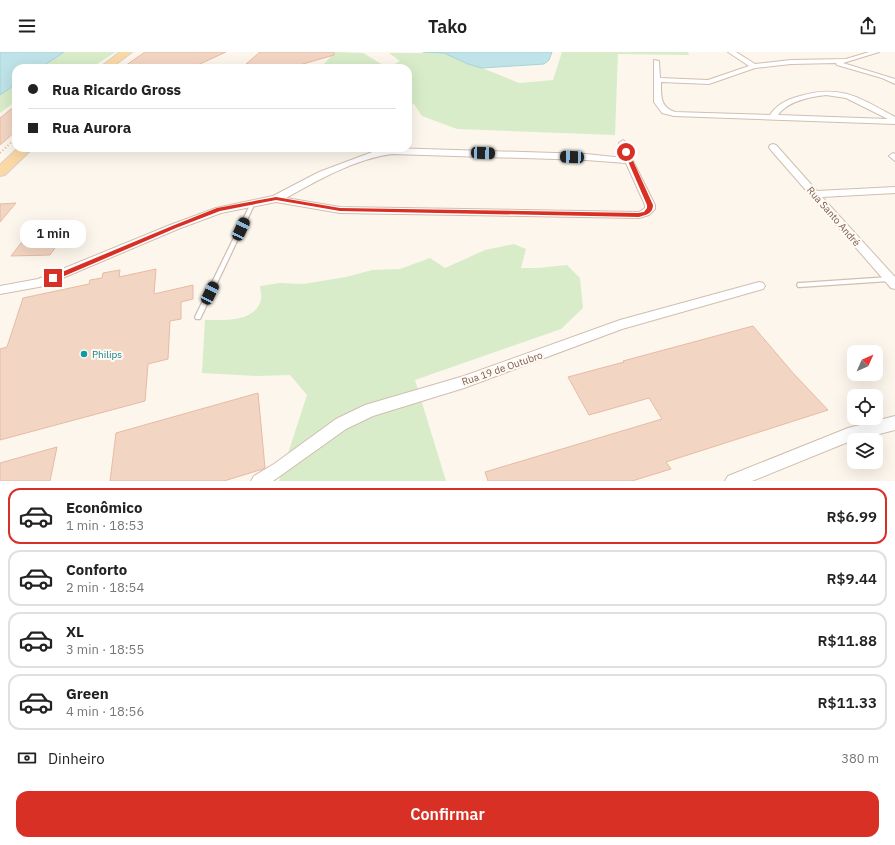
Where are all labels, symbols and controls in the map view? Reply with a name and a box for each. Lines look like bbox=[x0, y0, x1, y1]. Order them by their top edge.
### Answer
icon: menu bbox=[16, 15, 38, 37]
text: Tako bbox=[428, 15, 467, 38]
icon: share bbox=[857, 15, 879, 37]
text: Rua Ricardo Gross bbox=[52, 80, 181, 99]
text: Rua Aurora bbox=[52, 118, 131, 137]
route start bbox=[617, 143, 635, 161]
car bbox=[471, 147, 495, 159]
car bbox=[560, 151, 584, 163]
street label: Rua Santo André bbox=[804, 184, 863, 249]
car bbox=[230, 216, 252, 242]
callout: 1 min bbox=[20, 220, 86, 248]
text: 1 min bbox=[36, 225, 70, 242]
route end bbox=[44, 269, 62, 287]
car bbox=[199, 280, 221, 306]
north arrow bbox=[847, 345, 883, 381]
map controls bbox=[847, 345, 883, 469]
place label: Philips bbox=[92, 348, 122, 361]
street label: Rua 19 de Outubro bbox=[460, 348, 545, 388]
marker: Philips bbox=[79, 349, 89, 359]
button: locate bbox=[847, 389, 883, 425]
button: layers bbox=[847, 433, 883, 469]
icon: car bbox=[18, 498, 54, 534]
text: Econômico bbox=[66, 498, 142, 517]
text: R$6.99 bbox=[827, 507, 877, 526]
text: 1 min · 18:53 bbox=[66, 517, 144, 534]
icon: car bbox=[18, 560, 54, 596]
text: Conforto bbox=[66, 560, 127, 579]
text: R$9.44 bbox=[827, 569, 877, 588]
text: 2 min · 18:54 bbox=[66, 579, 144, 596]
icon: car bbox=[18, 622, 54, 658]
text: XL bbox=[66, 622, 84, 641]
text: R$11.88 bbox=[818, 631, 877, 650]
text: 3 min · 18:55 bbox=[66, 641, 144, 658]
icon: car bbox=[18, 684, 54, 720]
text: Green bbox=[66, 684, 109, 703]
text: R$11.33 bbox=[818, 693, 877, 712]
text: 4 min · 18:56 bbox=[66, 703, 144, 720]
icon: cash bbox=[16, 747, 38, 769]
text: Dinheiro bbox=[48, 749, 105, 768]
text: 380 m bbox=[841, 750, 879, 767]
button: Confirmar bbox=[16, 791, 879, 837]

